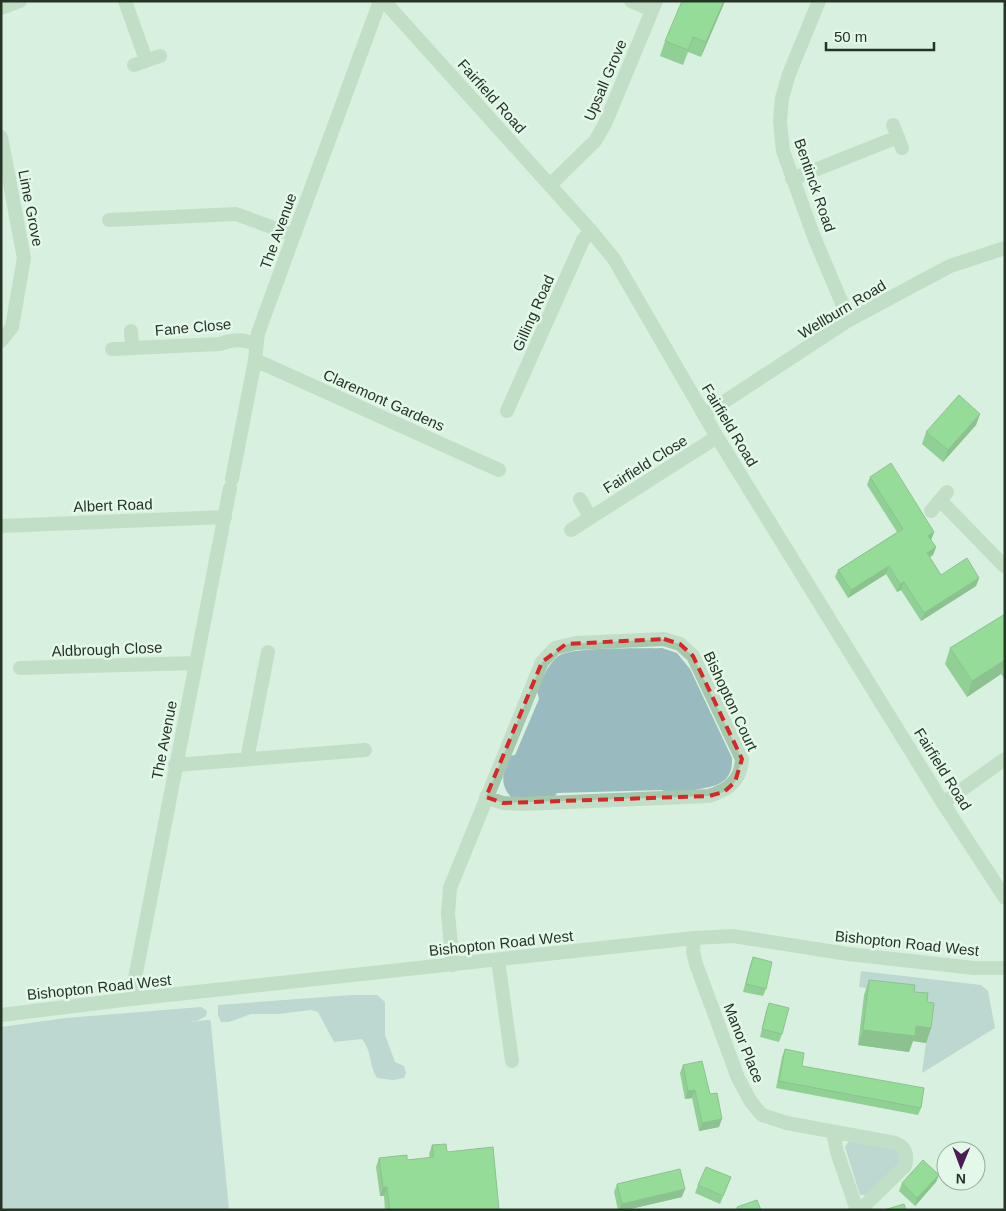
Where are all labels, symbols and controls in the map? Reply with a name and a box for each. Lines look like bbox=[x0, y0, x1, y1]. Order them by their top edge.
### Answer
scale bar bbox=[826, 20, 934, 52]
text: 50 m bbox=[834, 28, 867, 45]
street label: Upsall Grove bbox=[580, 37, 630, 123]
street label: Fairfield Road bbox=[454, 56, 530, 136]
street label: Bentinck Road bbox=[791, 136, 839, 234]
street label: Lime Grove bbox=[15, 168, 47, 248]
street label: The Avenue bbox=[256, 191, 300, 271]
street label: Gilling Road bbox=[509, 272, 557, 354]
street label: Wellburn Road bbox=[795, 276, 889, 342]
street label: Fane Close bbox=[154, 315, 232, 339]
street label: Claremont Gardens bbox=[321, 366, 447, 434]
street label: Fairfield Road bbox=[699, 381, 761, 469]
street label: Fairfield Close bbox=[600, 431, 690, 497]
street label: Albert Road bbox=[73, 495, 153, 515]
street label: Aldbrough Close bbox=[51, 639, 163, 659]
street label: Bishopton Court bbox=[701, 649, 762, 754]
street label: The Avenue bbox=[148, 699, 180, 781]
street label: Fairfield Road bbox=[911, 725, 975, 813]
street label: Bishopton Road West bbox=[428, 927, 575, 959]
street label: Bishopton Road West bbox=[834, 927, 981, 959]
street label: Bishopton Road West bbox=[26, 971, 173, 1003]
street label: Manor Place bbox=[720, 1001, 768, 1085]
north arrow bbox=[936, 1141, 986, 1191]
text: N bbox=[956, 1171, 966, 1187]

